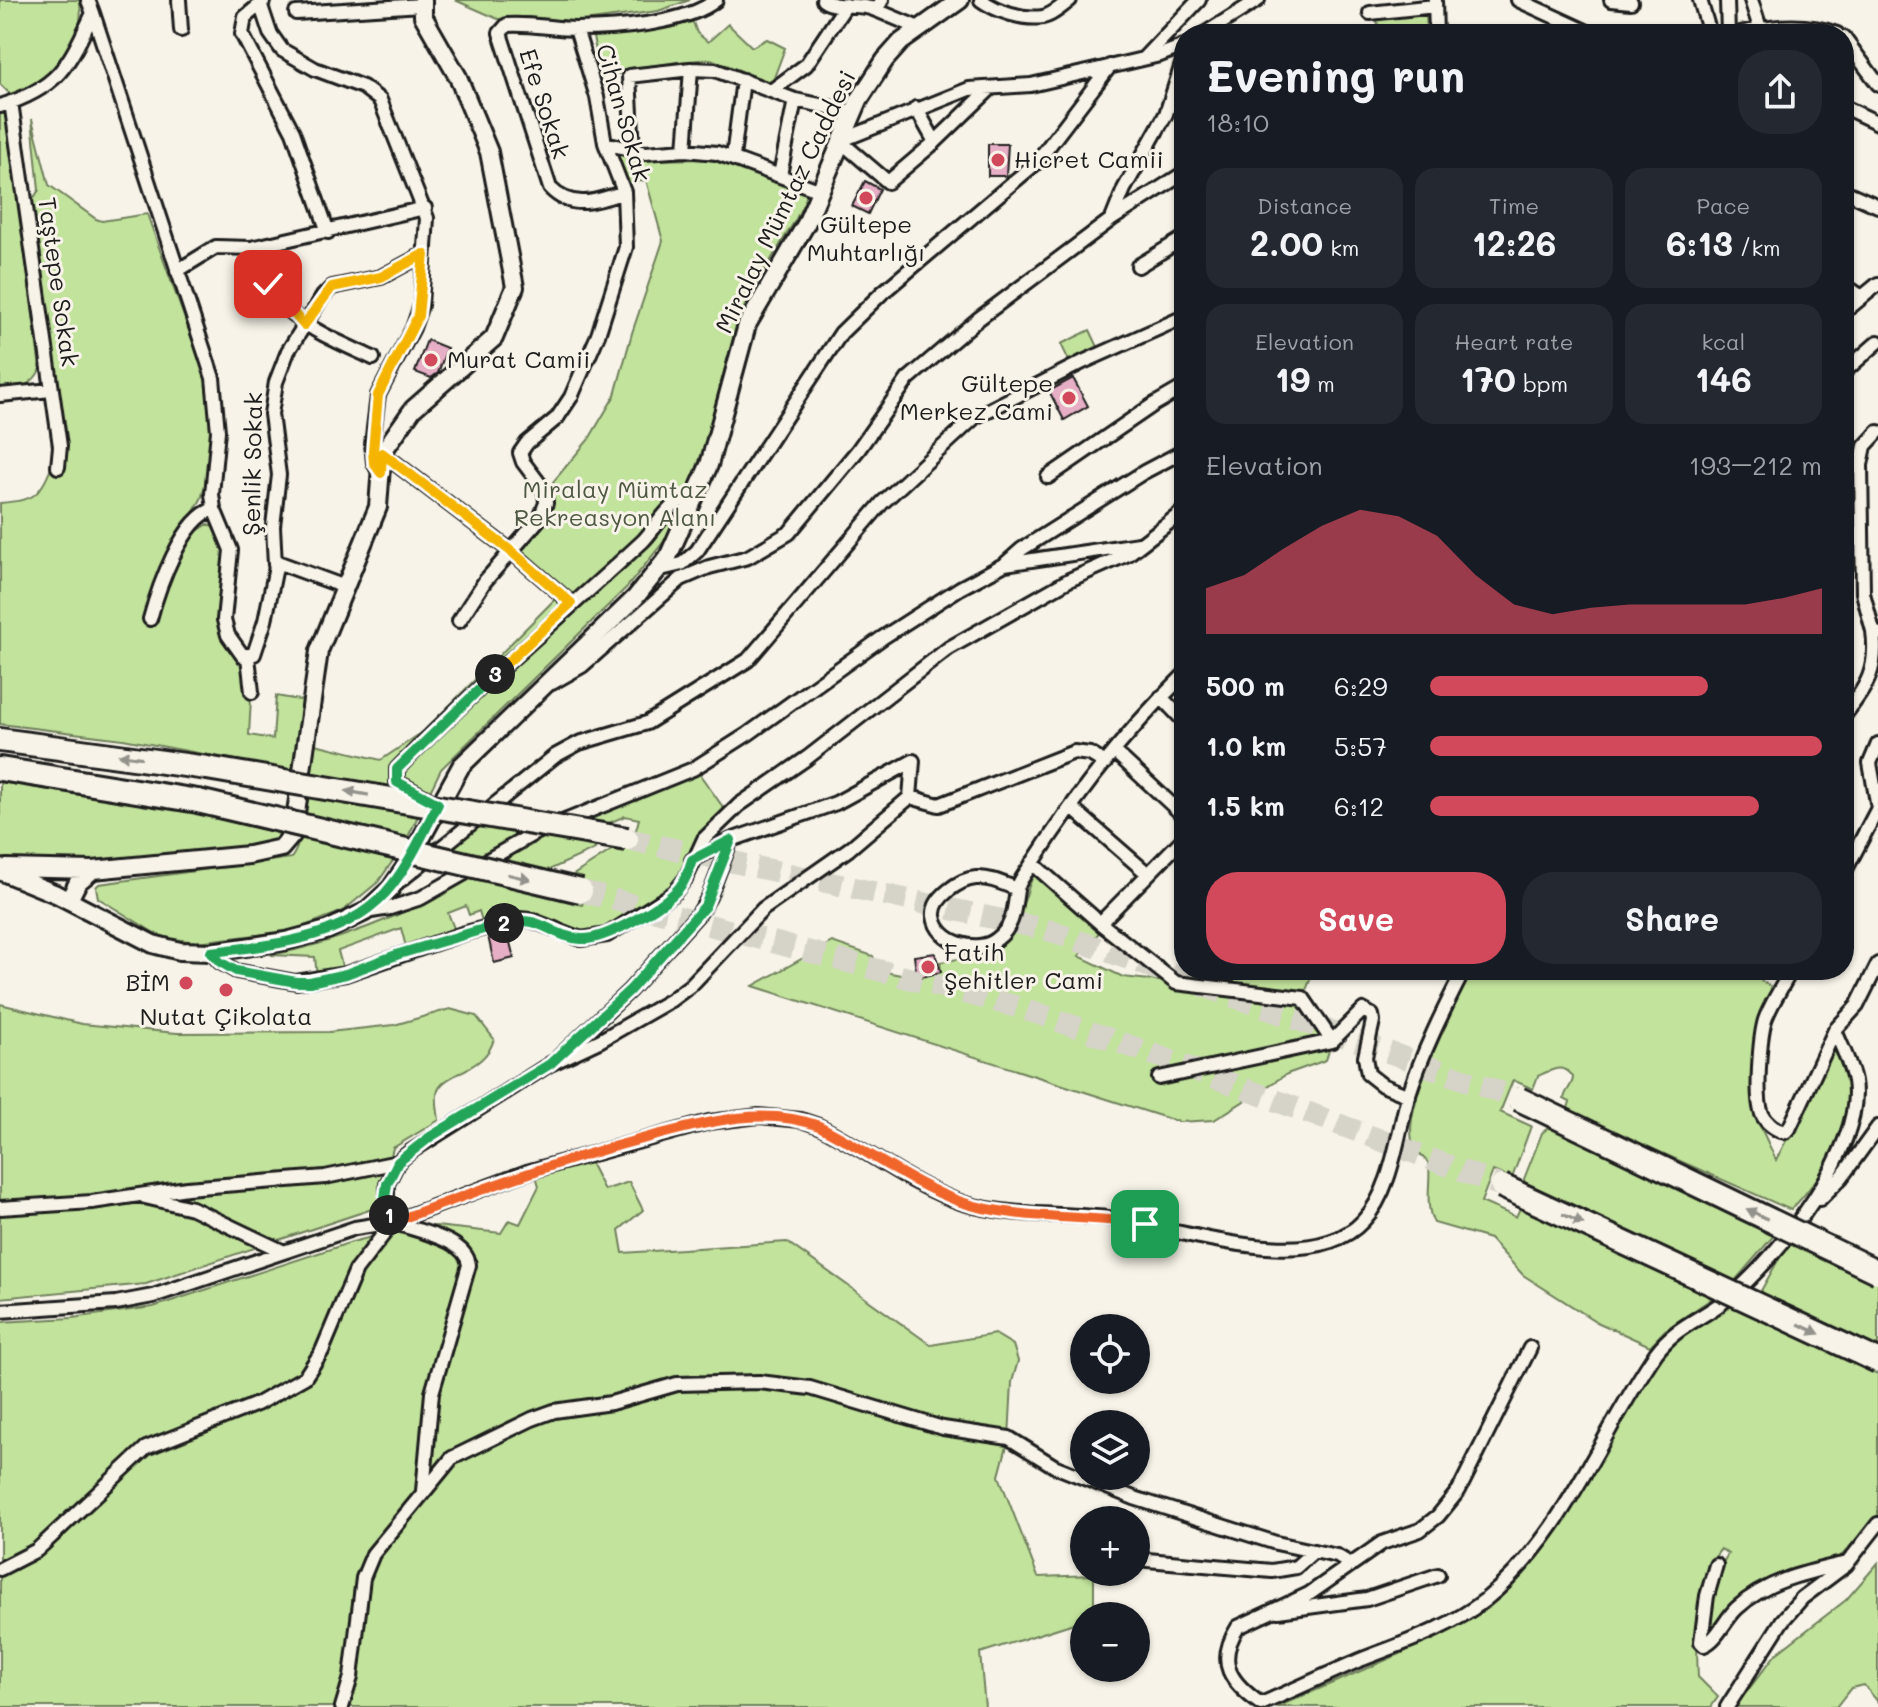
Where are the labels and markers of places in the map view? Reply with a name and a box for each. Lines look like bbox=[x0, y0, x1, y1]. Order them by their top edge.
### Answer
place label: Hicret Camii bbox=[1014, 143, 1164, 174]
marker: Hicret Camii bbox=[989, 151, 1007, 169]
marker: Gültepe Muhtarlığı bbox=[857, 189, 875, 207]
place label: Gültepe Muhtarlığı bbox=[807, 208, 925, 267]
pin bbox=[234, 250, 302, 318]
place label: Murat Camii bbox=[447, 343, 590, 374]
marker: Murat Camii bbox=[422, 351, 440, 369]
place label: Gültepe Merkez Cami bbox=[900, 367, 1053, 426]
marker: Gültepe Merkez Cami bbox=[1060, 389, 1078, 407]
pin: 3 bbox=[475, 654, 515, 694]
pin: 2 bbox=[484, 903, 524, 943]
place label: Fatih Şehitler Cami bbox=[944, 936, 1103, 995]
marker: Fatih Şehitler Cami bbox=[919, 958, 937, 976]
place label: BİM bbox=[125, 966, 170, 997]
marker: BİM bbox=[177, 974, 195, 992]
marker: Nutat Çikolata bbox=[217, 981, 235, 999]
place label: Nutat Çikolata bbox=[140, 1000, 312, 1031]
pin bbox=[1111, 1190, 1179, 1258]
pin: 1 bbox=[369, 1195, 409, 1235]

